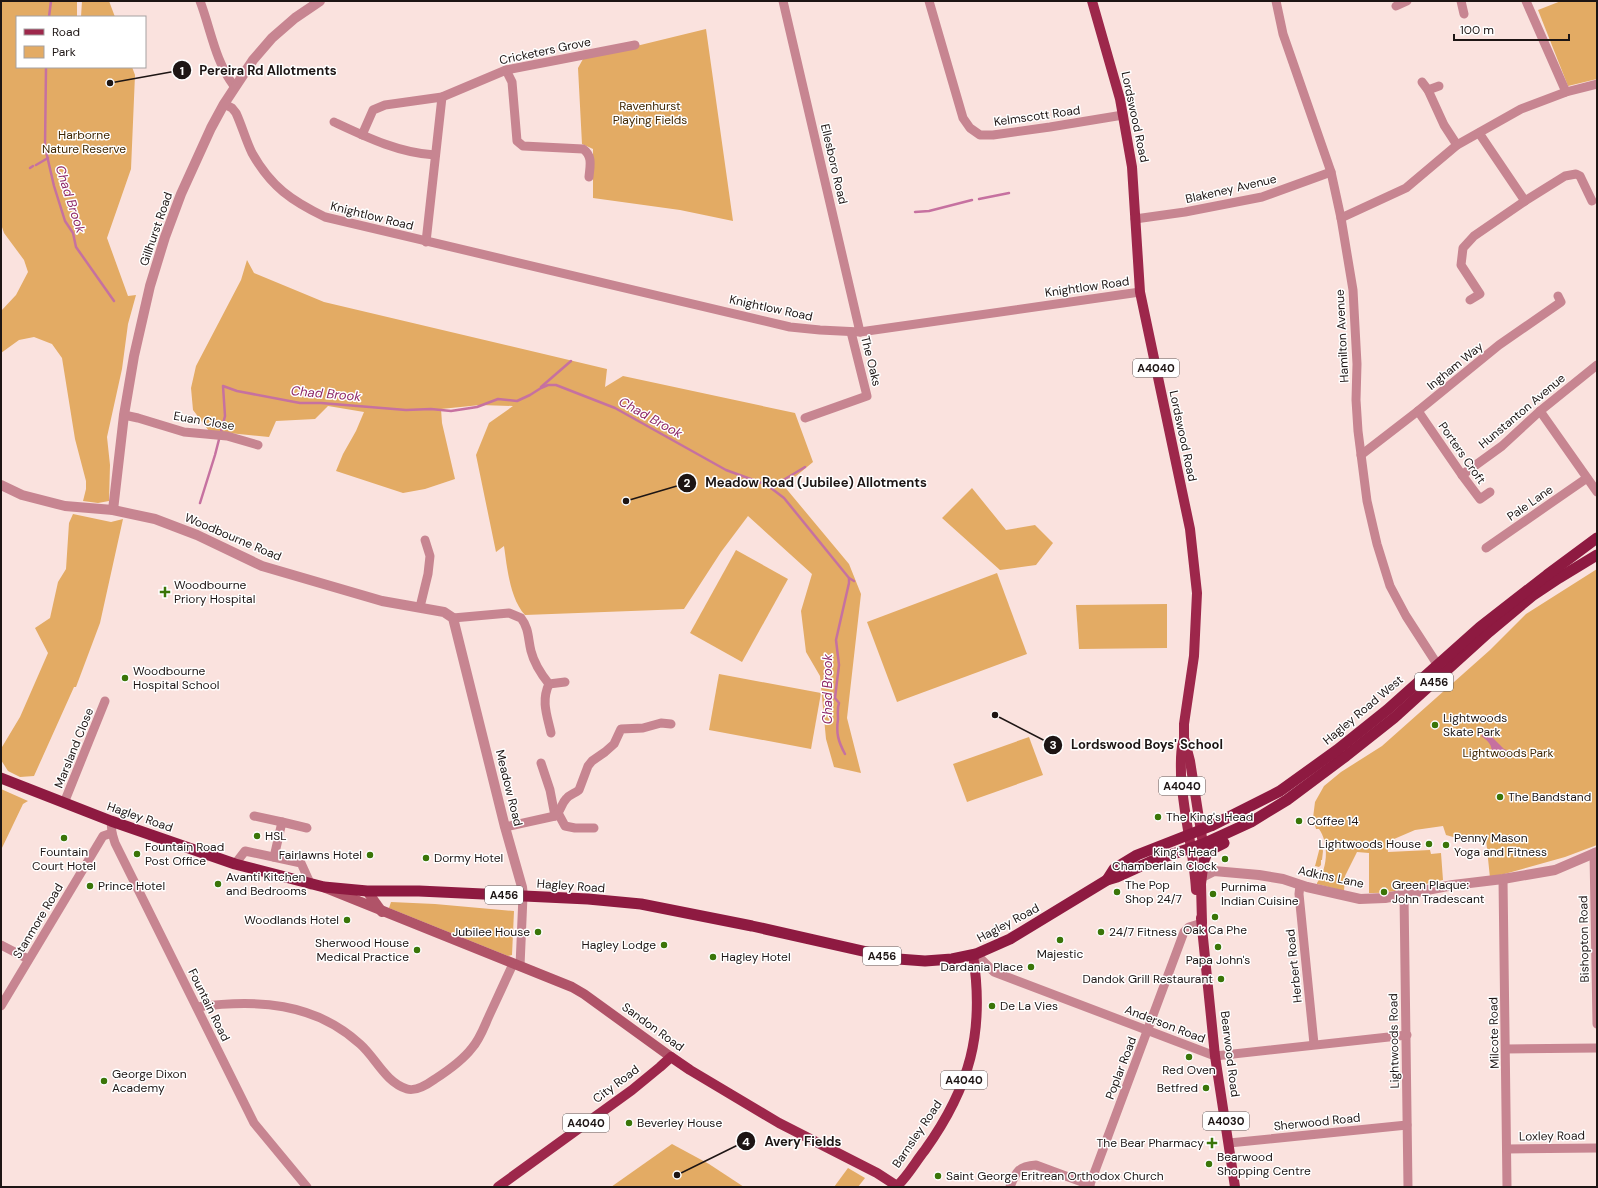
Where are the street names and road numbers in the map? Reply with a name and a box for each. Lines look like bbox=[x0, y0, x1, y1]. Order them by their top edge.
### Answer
street label: Cricketers Grove bbox=[498, 33, 592, 68]
street label: Lordswood Road bbox=[1118, 70, 1152, 164]
street label: Kelmscott Road bbox=[993, 102, 1081, 130]
street label: Ellesboro Road bbox=[817, 122, 851, 206]
street label: Blakeney Avenue bbox=[1184, 171, 1278, 207]
street label: Gillhurst Road bbox=[136, 190, 176, 268]
street label: Knightlow Road bbox=[329, 198, 415, 234]
street label: Knightlow Road bbox=[1044, 273, 1130, 301]
street label: Hamilton Avenue bbox=[1332, 289, 1352, 383]
street label: Knightlow Road bbox=[728, 291, 814, 325]
street label: The Oaks bbox=[857, 334, 885, 388]
street label: Ingham Way bbox=[1424, 338, 1487, 394]
road number: A4040 bbox=[1133, 359, 1179, 377]
street label: Hunstanton Avenue bbox=[1475, 370, 1569, 452]
street label: Lordswood Road bbox=[1166, 389, 1200, 483]
street label: Euan Close bbox=[172, 408, 236, 434]
street label: Porters Croft bbox=[1435, 419, 1489, 487]
street label: Pale Lane bbox=[1504, 481, 1556, 525]
street label: Woodbourne Road bbox=[182, 509, 284, 565]
street label: Hagley Road West bbox=[1320, 672, 1407, 748]
road number: A456 bbox=[1415, 673, 1453, 691]
street label: Marsland Close bbox=[51, 705, 97, 790]
street label: Meadow Road bbox=[492, 748, 526, 828]
road number: A4040 bbox=[1159, 777, 1205, 795]
street label: Hagley Road bbox=[105, 798, 175, 836]
street label: Adkins Lane bbox=[1297, 862, 1365, 892]
street label: Hagley Road bbox=[536, 876, 606, 896]
street label: Stanmore Road bbox=[9, 880, 67, 962]
road number: A456 bbox=[485, 886, 523, 904]
street label: Bishopton Road bbox=[1575, 895, 1593, 983]
street label: Hagley Road bbox=[974, 900, 1042, 946]
street label: Herbert Road bbox=[1282, 928, 1306, 1004]
road number: A456 bbox=[863, 947, 901, 965]
street label: Fountain Road bbox=[184, 966, 234, 1044]
street label: Lightwoods Road bbox=[1385, 993, 1403, 1089]
street label: Milcote Road bbox=[1485, 997, 1503, 1069]
street label: Sandon Road bbox=[619, 999, 687, 1055]
street label: Anderson Road bbox=[1123, 1001, 1207, 1047]
street label: Bearwood Road bbox=[1217, 1010, 1243, 1098]
street label: Poplar Road bbox=[1102, 1034, 1140, 1102]
street label: City Road bbox=[590, 1061, 642, 1107]
road number: A4040 bbox=[941, 1071, 987, 1089]
street label: Barnsley Road bbox=[889, 1097, 945, 1171]
street label: Sherwood Road bbox=[1273, 1110, 1361, 1134]
road number: A4030 bbox=[1203, 1112, 1249, 1130]
road number: A4040 bbox=[563, 1114, 609, 1132]
street label: Loxley Road bbox=[1519, 1127, 1585, 1145]

